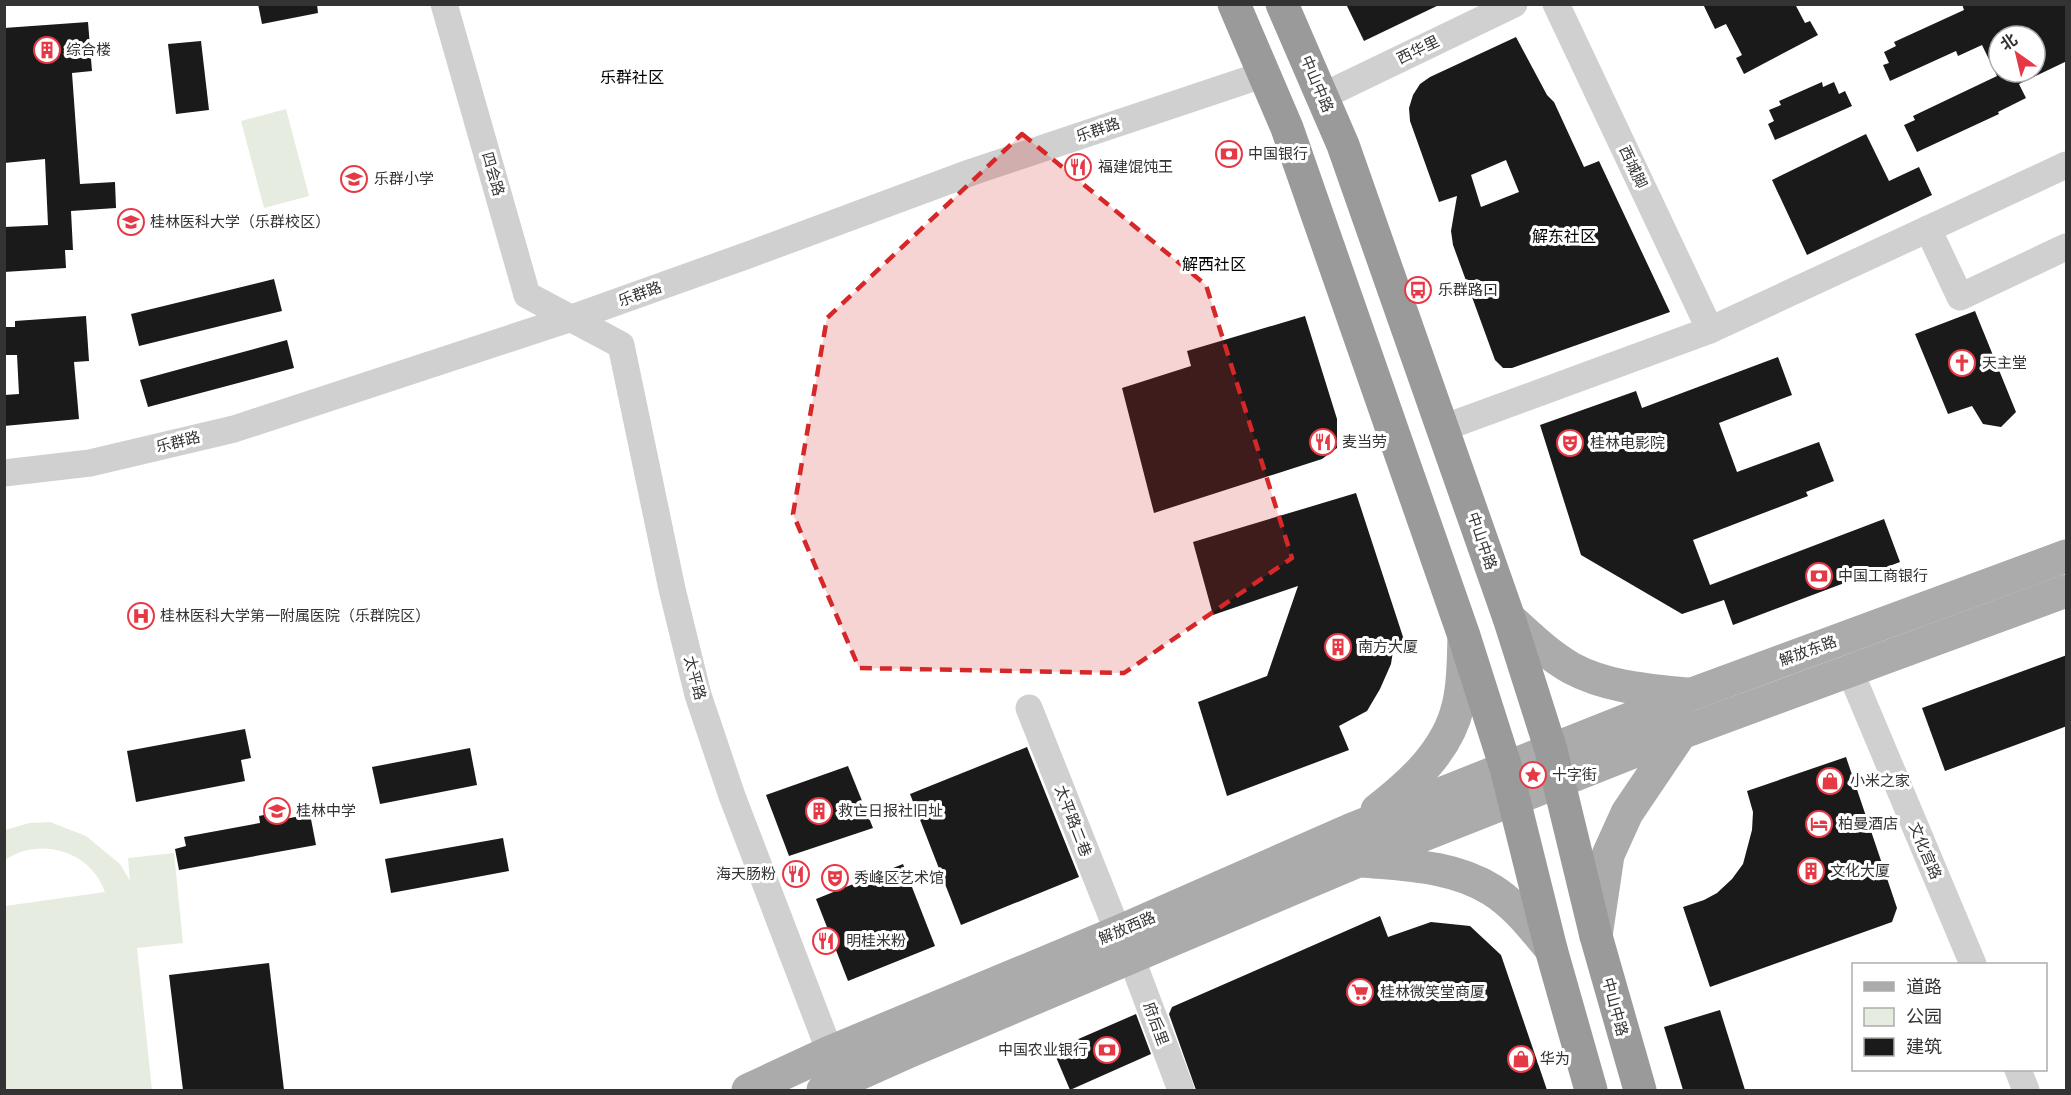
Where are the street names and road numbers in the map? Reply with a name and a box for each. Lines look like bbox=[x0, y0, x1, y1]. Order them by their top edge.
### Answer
street label: 西华里 bbox=[1394, 32, 1442, 68]
street label: 中山中路 bbox=[1297, 53, 1337, 115]
street label: 乐群路 bbox=[1074, 114, 1122, 146]
street label: 西城脚 bbox=[1615, 143, 1651, 191]
street label: 四会路 bbox=[478, 150, 508, 198]
street label: 乐群路 bbox=[616, 278, 664, 310]
street label: 乐群路 bbox=[154, 428, 202, 456]
street label: 中山中路 bbox=[1464, 510, 1500, 572]
street label: 解放东路 bbox=[1777, 632, 1839, 670]
street label: 太平路 bbox=[680, 654, 710, 702]
street label: 太平路二巷 bbox=[1051, 783, 1095, 859]
street label: 文化宫路 bbox=[1905, 820, 1945, 882]
street label: 解放西路 bbox=[1096, 908, 1158, 948]
street label: 中山中路 bbox=[1599, 976, 1631, 1038]
street label: 府后里 bbox=[1140, 1000, 1172, 1048]

